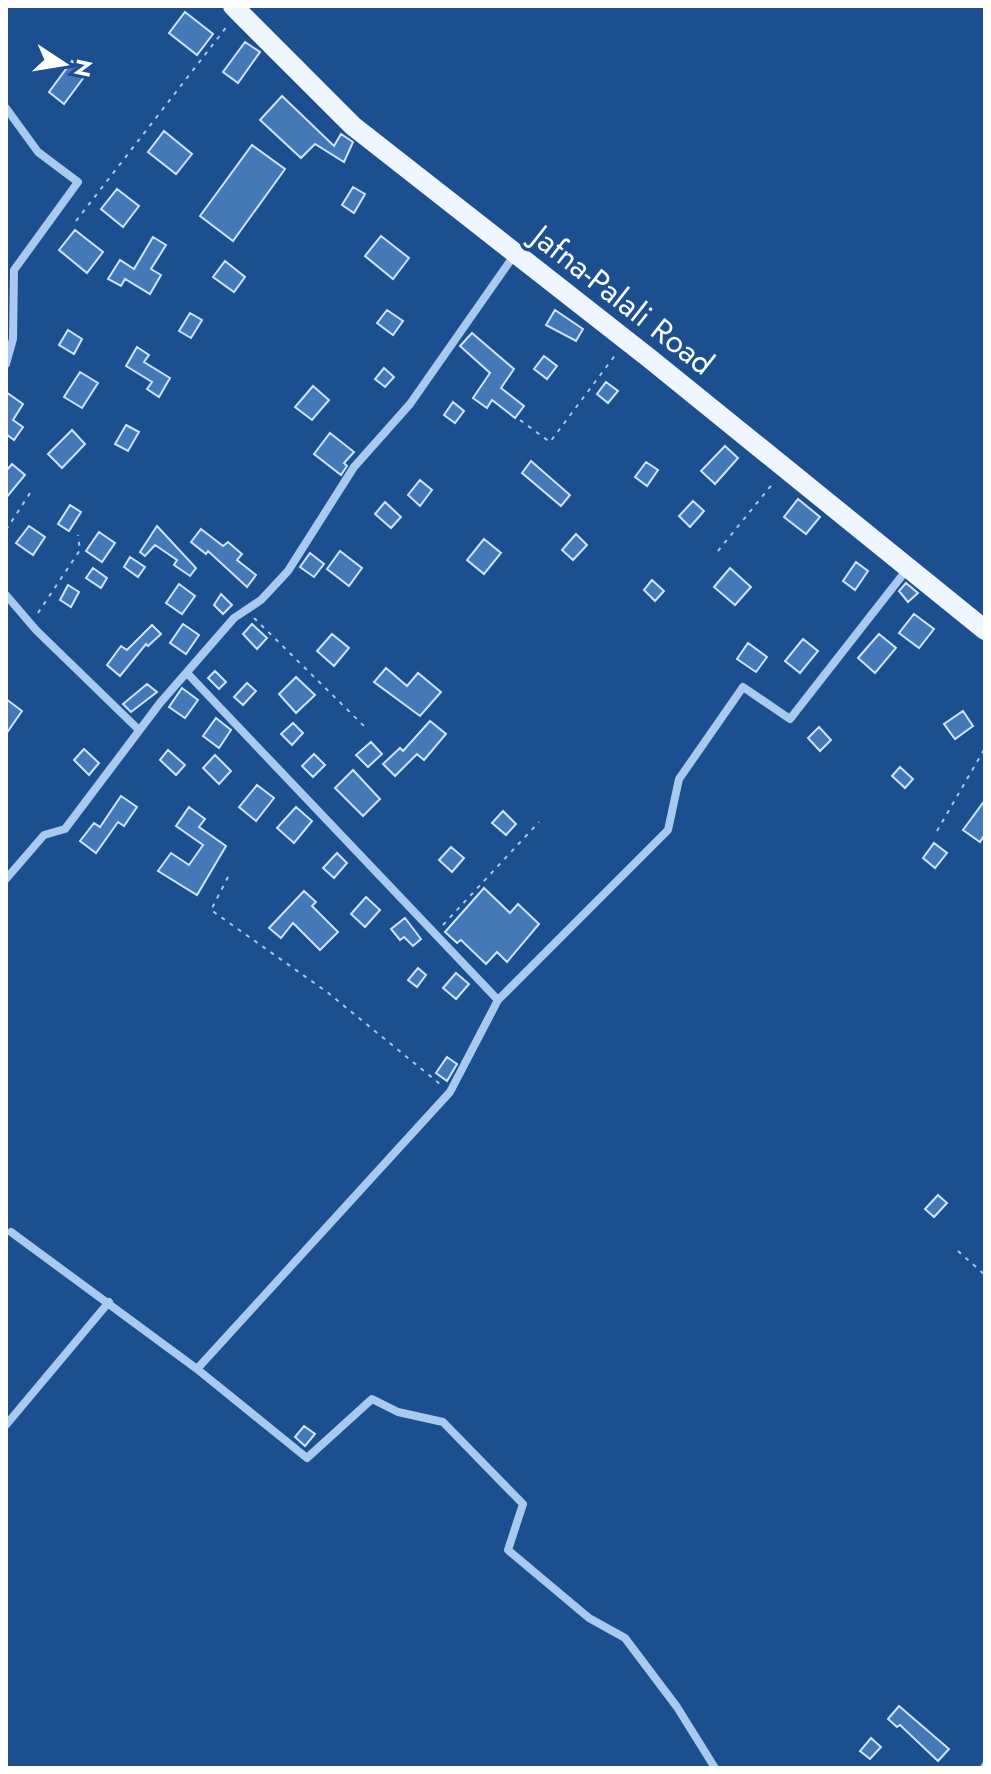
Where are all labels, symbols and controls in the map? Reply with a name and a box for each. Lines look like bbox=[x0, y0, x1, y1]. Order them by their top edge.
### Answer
north arrow bbox=[24, 24, 104, 104]
text: N bbox=[66, 56, 101, 80]
street label: Jafna-Palali Road bbox=[519, 212, 724, 386]

